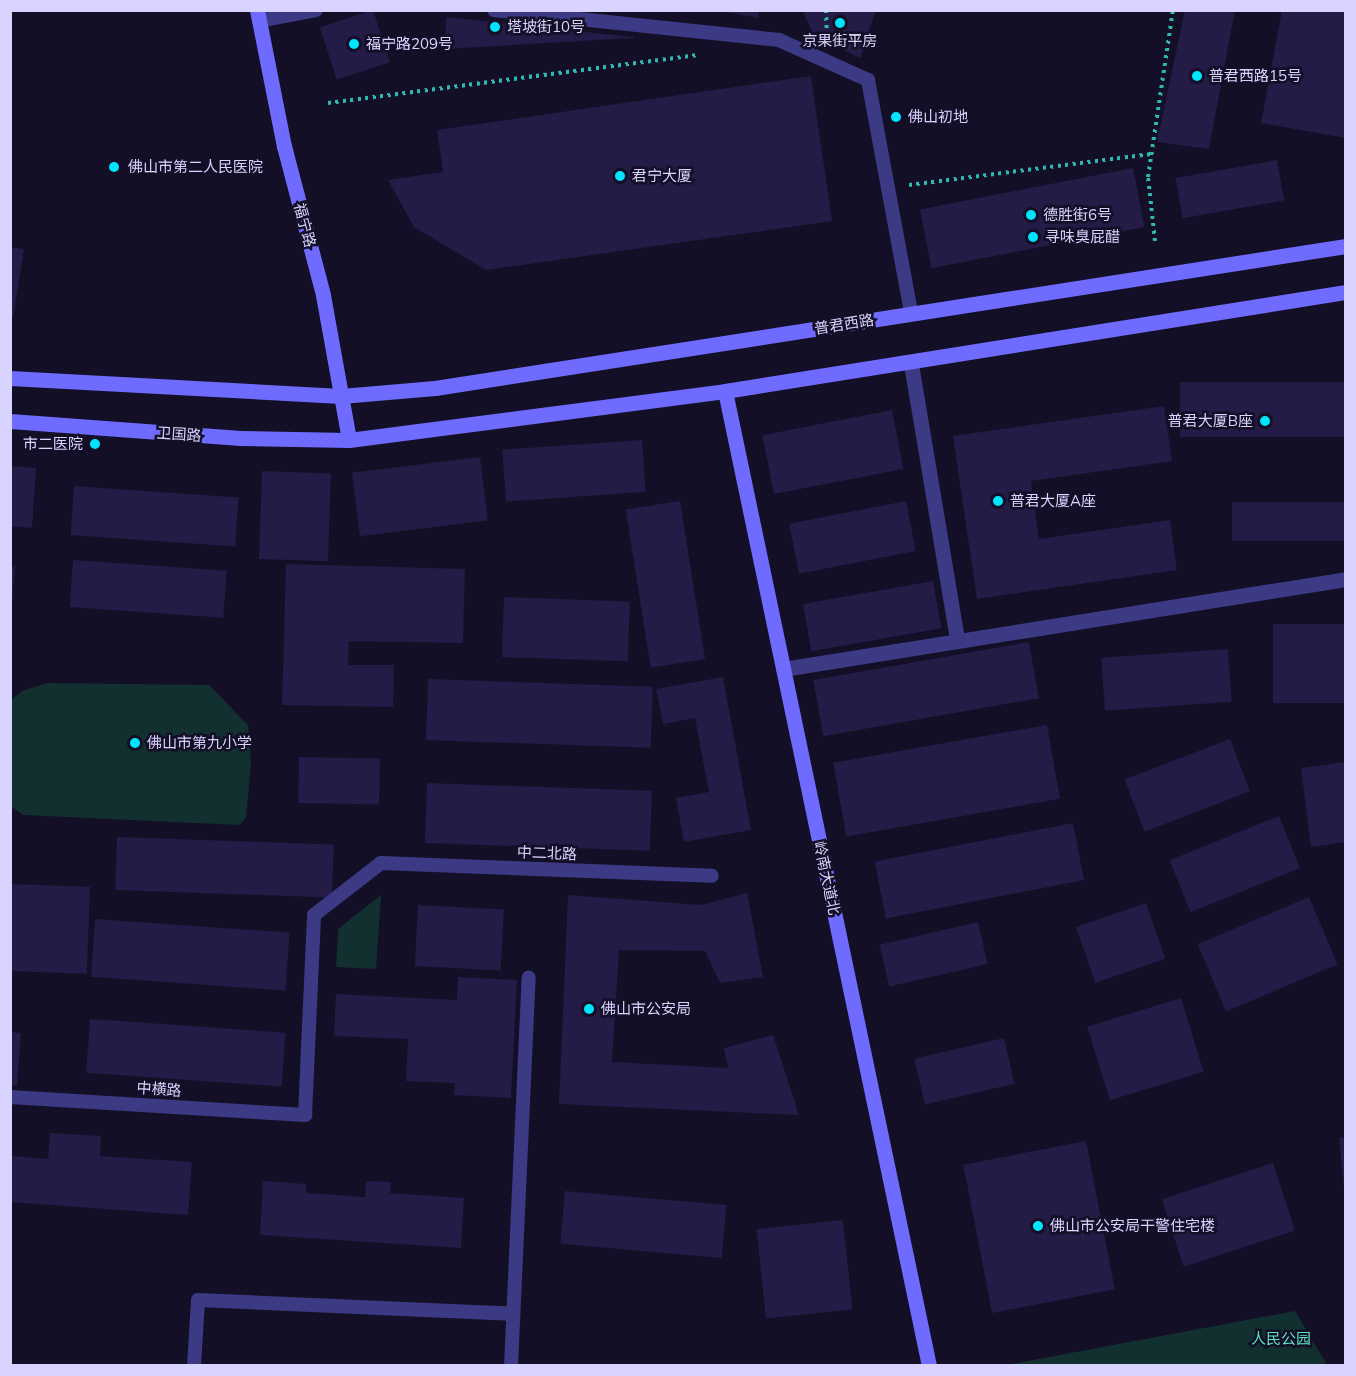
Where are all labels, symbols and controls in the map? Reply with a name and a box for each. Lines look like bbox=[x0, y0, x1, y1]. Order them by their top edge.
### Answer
marker: 京果街平房 bbox=[833, 16, 847, 30]
place label: 塔坡街10号 bbox=[507, 18, 585, 36]
marker: 塔坡街10号 bbox=[488, 20, 502, 34]
place label: 京果街平房 bbox=[803, 32, 877, 50]
place label: 福宁路209号 bbox=[366, 35, 453, 53]
marker: 福宁路209号 bbox=[347, 37, 361, 51]
place label: 普君西路15号 bbox=[1209, 67, 1302, 85]
marker: 普君西路15号 bbox=[1190, 69, 1204, 83]
place label: 佛山初地 bbox=[908, 108, 968, 126]
marker: 佛山初地 bbox=[889, 110, 903, 124]
marker: 佛山市第二人民医院 bbox=[105, 158, 123, 176]
place label: 佛山市第二人民医院 bbox=[128, 158, 263, 176]
place label: 君宁大厦 bbox=[632, 167, 692, 185]
marker: 君宁大厦 bbox=[613, 169, 627, 183]
street label: 福宁路 bbox=[290, 201, 320, 249]
place label: 德胜街6号 bbox=[1043, 206, 1112, 224]
marker: 德胜街6号 bbox=[1024, 208, 1038, 222]
place label: 寻味臭屁醋 bbox=[1045, 228, 1120, 246]
marker: 寻味臭屁醋 bbox=[1026, 230, 1040, 244]
street label: 普君西路 bbox=[813, 310, 875, 338]
place label: 普君大厦B座 bbox=[1168, 412, 1253, 430]
marker: 普君大厦B座 bbox=[1258, 414, 1272, 428]
street label: 卫国路 bbox=[156, 423, 202, 445]
place label: 市二医院 bbox=[23, 435, 83, 453]
marker: 市二医院 bbox=[88, 437, 102, 451]
place label: 普君大厦A座 bbox=[1010, 492, 1096, 510]
marker: 普君大厦A座 bbox=[991, 494, 1005, 508]
place label: 佛山市第九小学 bbox=[147, 734, 252, 752]
marker: 佛山市第九小学 bbox=[128, 736, 142, 750]
street label: 岭南大道北 bbox=[810, 839, 844, 917]
street label: 中二北路 bbox=[517, 843, 577, 863]
place label: 佛山市公安局 bbox=[601, 1000, 691, 1018]
marker: 佛山市公安局 bbox=[582, 1002, 596, 1016]
street label: 中横路 bbox=[136, 1078, 182, 1100]
place label: 佛山市公安局干警住宅楼 bbox=[1050, 1217, 1215, 1235]
marker: 佛山市公安局干警住宅楼 bbox=[1031, 1219, 1045, 1233]
park label: 人民公园 bbox=[1251, 1330, 1311, 1348]

